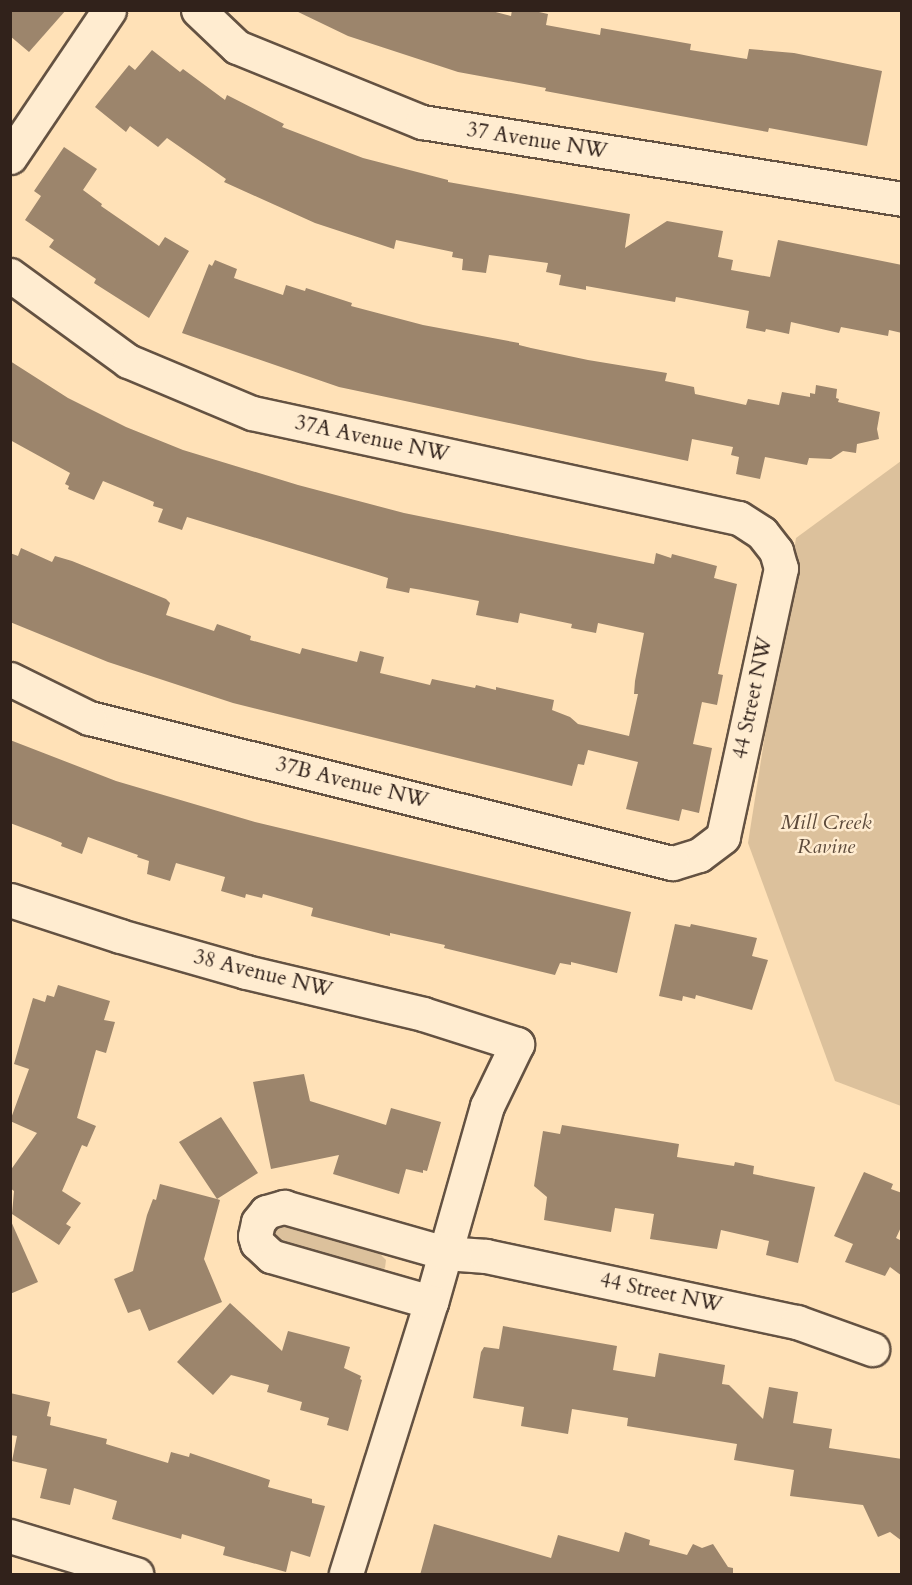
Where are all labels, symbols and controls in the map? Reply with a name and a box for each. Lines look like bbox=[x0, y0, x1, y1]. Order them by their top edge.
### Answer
street label: 37 Avenue NW bbox=[465, 117, 609, 165]
street label: 37A Avenue NW bbox=[293, 410, 451, 468]
street label: 44 Street NW bbox=[728, 635, 778, 761]
street label: 37B Avenue NW bbox=[273, 752, 431, 814]
park label: Mill Creek Ravine bbox=[780, 810, 872, 860]
street label: 38 Avenue NW bbox=[191, 945, 335, 1003]
street label: 44 Street NW bbox=[598, 1268, 724, 1318]

